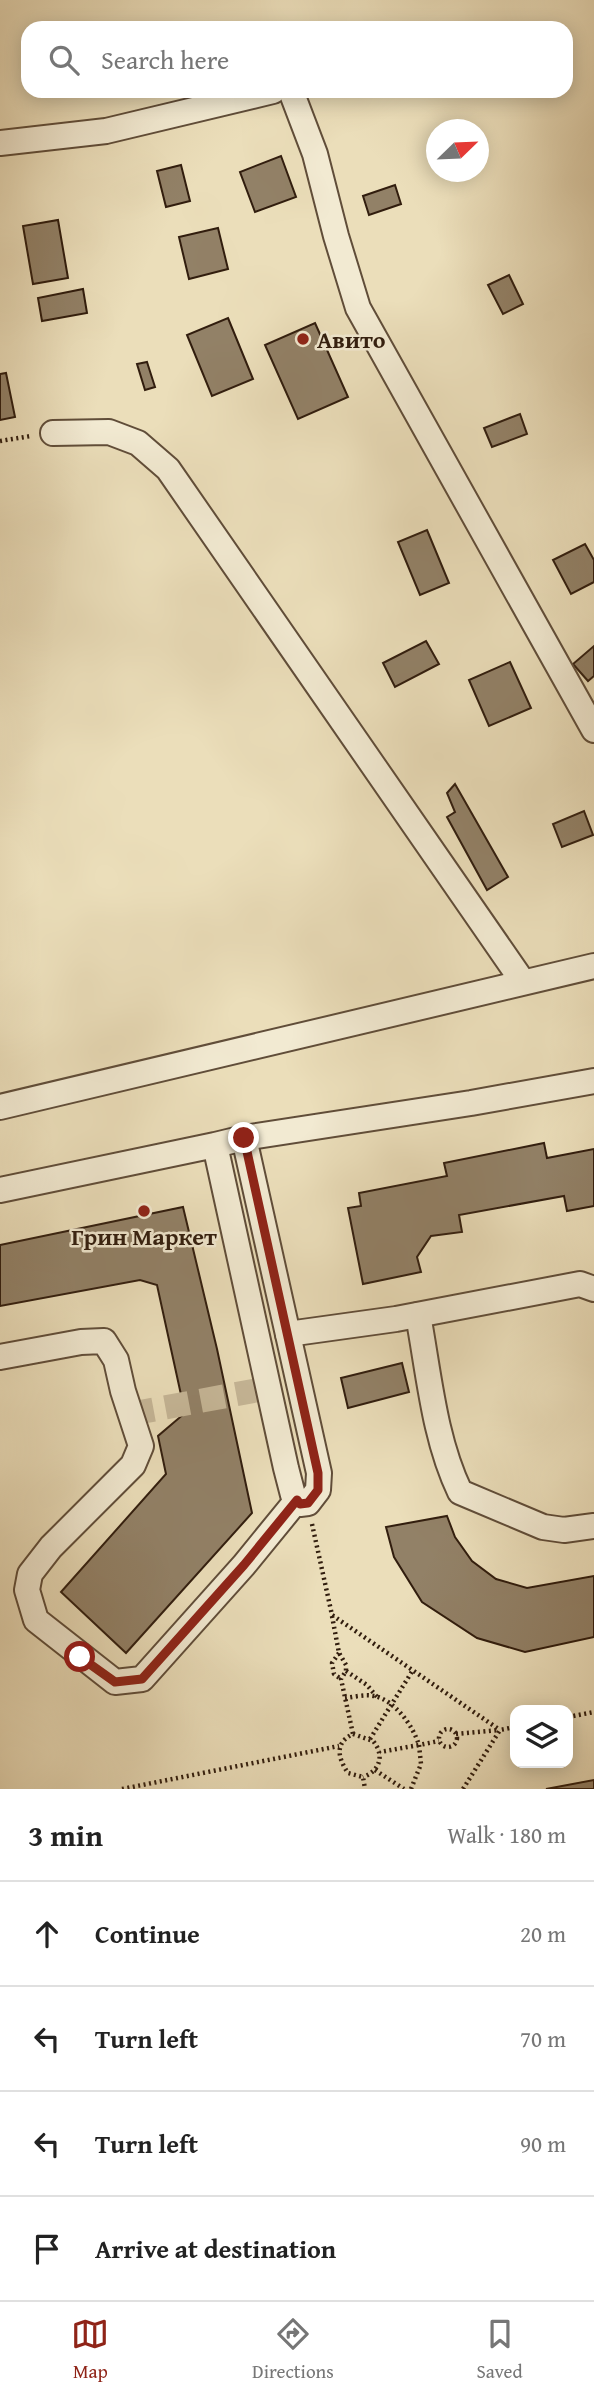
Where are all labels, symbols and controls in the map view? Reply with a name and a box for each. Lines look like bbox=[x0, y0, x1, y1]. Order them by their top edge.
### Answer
search box bbox=[21, 21, 573, 98]
text: Search here bbox=[101, 40, 229, 79]
icon: search bbox=[45, 41, 83, 79]
north arrow bbox=[426, 119, 489, 182]
place label: Авито bbox=[317, 322, 386, 357]
marker: Авито bbox=[295, 331, 311, 347]
route end bbox=[228, 1122, 259, 1153]
marker: Грин Маркет bbox=[136, 1203, 152, 1219]
place label: Грин Маркет bbox=[71, 1219, 217, 1254]
route start bbox=[64, 1641, 95, 1672]
map controls bbox=[510, 1705, 573, 1768]
button: layers bbox=[510, 1705, 573, 1768]
text: 3 min bbox=[28, 1813, 103, 1857]
text: Walk · 180 m bbox=[447, 1818, 566, 1851]
text: Continue bbox=[95, 1914, 200, 1953]
icon: ahead bbox=[28, 1915, 66, 1953]
text: 20 m bbox=[520, 1917, 566, 1950]
text: Turn left bbox=[95, 2019, 198, 2058]
icon: left bbox=[28, 2020, 66, 2058]
text: 70 m bbox=[520, 2022, 566, 2055]
text: Turn left bbox=[95, 2124, 198, 2163]
icon: left bbox=[28, 2125, 66, 2163]
text: 90 m bbox=[520, 2127, 566, 2160]
text: Arrive at destination bbox=[95, 2229, 336, 2268]
icon: arrive bbox=[28, 2230, 66, 2268]
tab: Map bbox=[71, 2315, 109, 2385]
tab: Directions bbox=[252, 2315, 334, 2385]
tab: Saved bbox=[477, 2315, 523, 2385]

